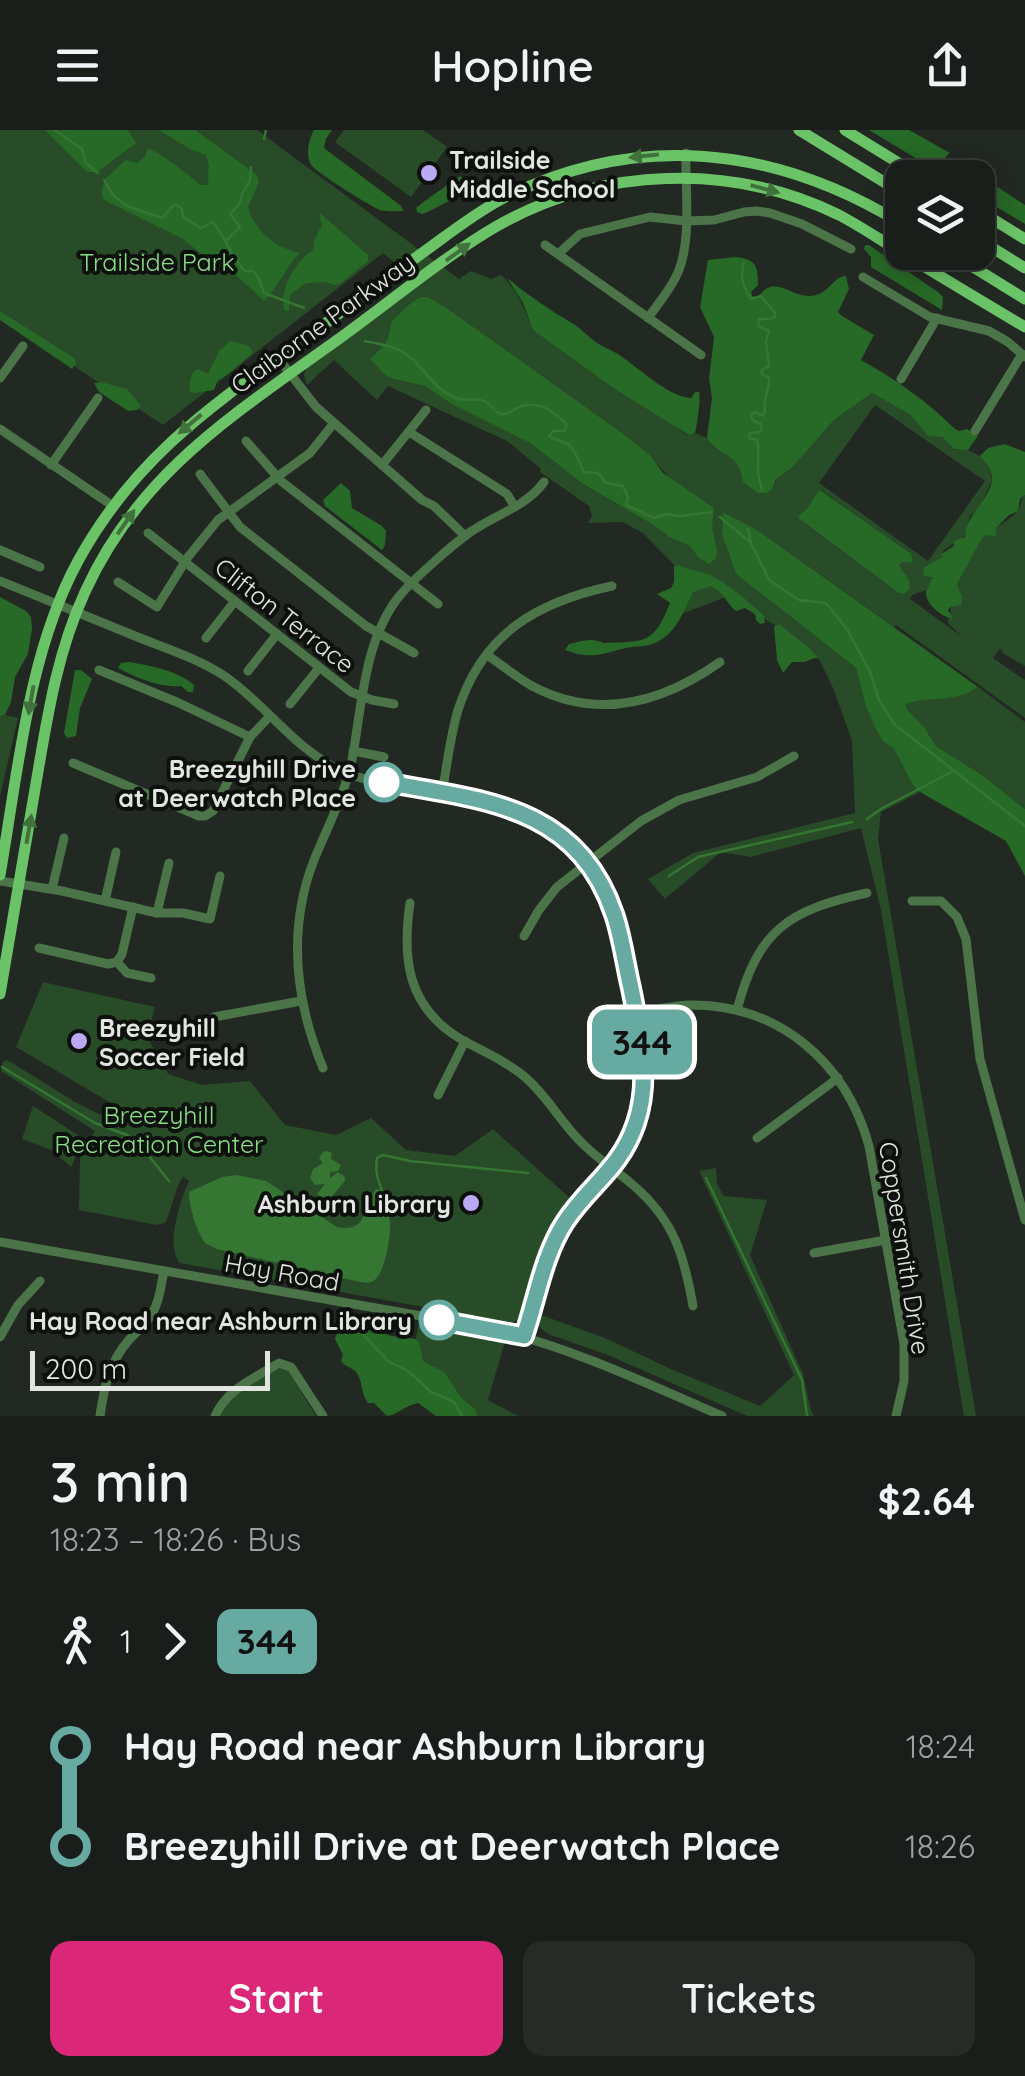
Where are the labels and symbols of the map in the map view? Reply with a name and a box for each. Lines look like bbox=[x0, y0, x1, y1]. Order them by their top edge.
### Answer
place label: Trailside Middle School bbox=[449, 144, 616, 204]
one-way arrow bbox=[628, 148, 660, 164]
marker: Trailside Middle School bbox=[418, 162, 440, 184]
one-way arrow bbox=[750, 182, 781, 198]
one-way arrow bbox=[445, 243, 471, 262]
park label: Trailside Park bbox=[79, 246, 235, 277]
street label: Claiborne Parkway bbox=[224, 246, 420, 400]
one-way arrow bbox=[177, 413, 202, 435]
one-way arrow bbox=[116, 509, 135, 536]
street label: Clifton Terrace bbox=[209, 551, 361, 679]
one-way arrow bbox=[23, 685, 38, 716]
place label: Breezyhill Drive at Deerwatch Place bbox=[118, 753, 356, 813]
marker: Breezyhill Drive at Deerwatch Place bbox=[365, 763, 403, 801]
one-way arrow bbox=[22, 812, 37, 844]
line badge: 344 bbox=[584, 1010, 700, 1074]
place label: Breezyhill Soccer Field bbox=[99, 1012, 245, 1072]
marker: Breezyhill Soccer Field bbox=[68, 1030, 90, 1052]
park label: Breezyhill Recreation Center bbox=[54, 1099, 264, 1159]
street label: Coppersmith Drive bbox=[873, 1139, 937, 1357]
place label: Ashburn Library bbox=[258, 1188, 451, 1219]
marker: Ashburn Library bbox=[460, 1192, 482, 1214]
street label: Hay Road bbox=[222, 1247, 342, 1297]
marker: Hay Road near Ashburn Library bbox=[420, 1301, 458, 1339]
place label: Hay Road near Ashburn Library bbox=[29, 1305, 412, 1336]
scale bar bbox=[30, 1346, 270, 1390]

